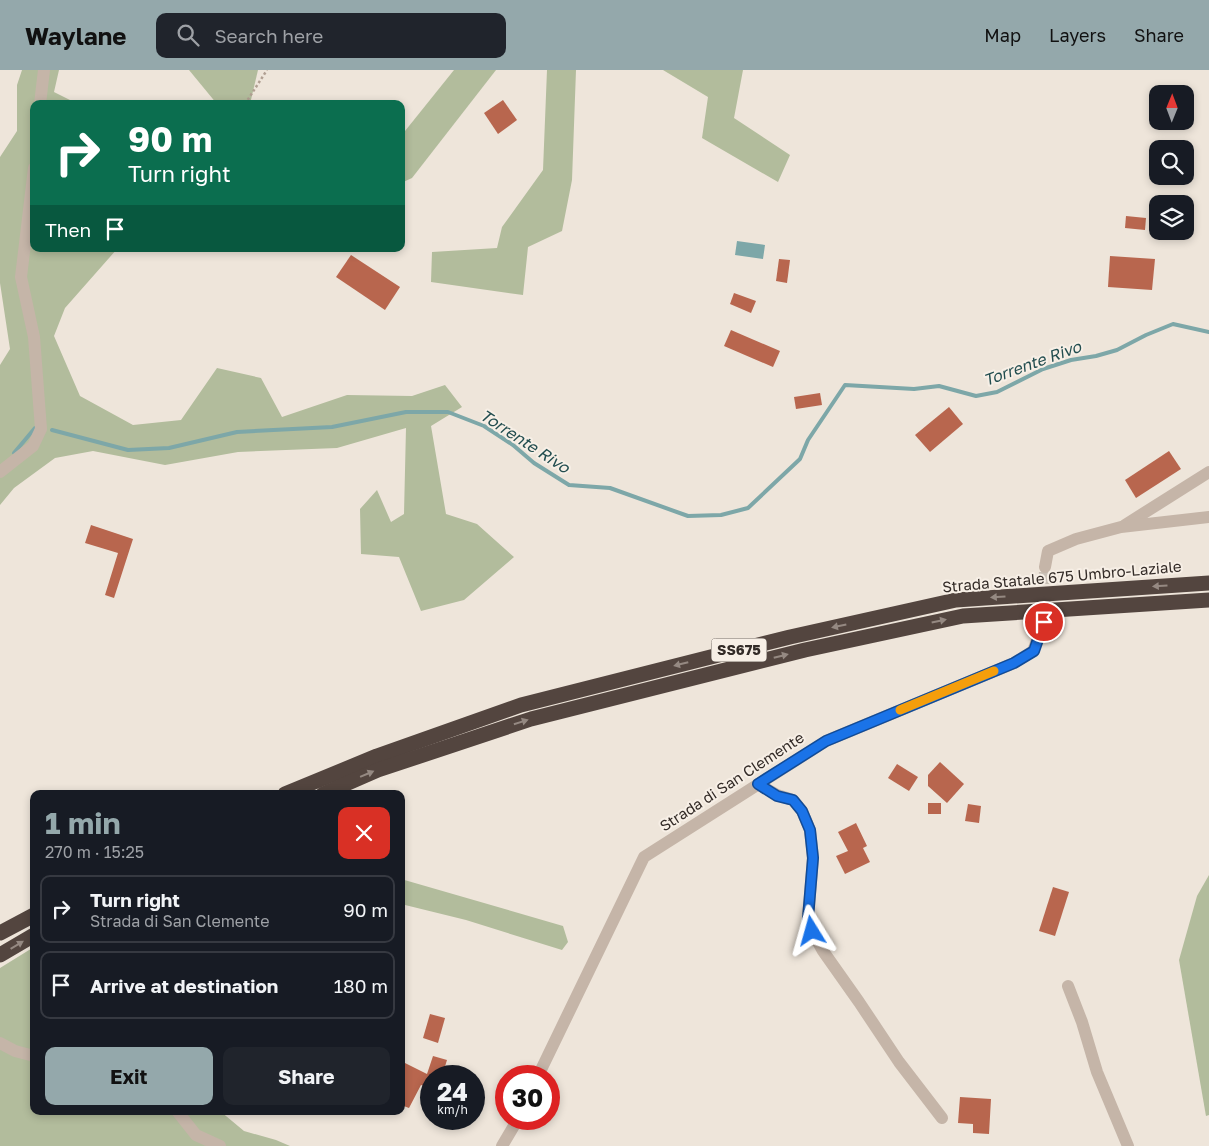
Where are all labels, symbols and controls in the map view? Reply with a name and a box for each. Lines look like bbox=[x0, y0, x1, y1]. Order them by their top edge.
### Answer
search box bbox=[156, 13, 506, 58]
text: Waylane bbox=[25, 21, 126, 50]
icon: search bbox=[174, 21, 202, 49]
text: Search here bbox=[214, 24, 323, 47]
text: Map bbox=[984, 24, 1021, 46]
text: Layers bbox=[1049, 24, 1106, 46]
text: Share bbox=[1134, 24, 1184, 46]
north arrow bbox=[1149, 85, 1194, 130]
map controls bbox=[1149, 85, 1194, 240]
text: 90 m bbox=[128, 118, 212, 160]
icon: right bbox=[45, 120, 110, 185]
button: search bbox=[1149, 140, 1194, 185]
text: Turn right bbox=[128, 160, 231, 187]
button: layers bbox=[1149, 195, 1194, 240]
icon: arrive bbox=[101, 215, 129, 243]
text: Then bbox=[45, 218, 91, 241]
water label: Torrente Rivo bbox=[980, 336, 1085, 390]
water label: Torrente Rivo bbox=[477, 405, 575, 478]
street label: Strada Statale 675 Umbro-Laziale bbox=[942, 557, 1183, 595]
one-way arrow bbox=[1152, 583, 1168, 591]
one-way arrow bbox=[990, 593, 1006, 601]
pin bbox=[1023, 601, 1065, 643]
icon: arrive bbox=[1030, 608, 1058, 636]
one-way arrow bbox=[932, 617, 947, 625]
one-way arrow bbox=[831, 622, 846, 630]
road number: SS675 bbox=[712, 638, 766, 662]
one-way arrow bbox=[773, 652, 788, 660]
one-way arrow bbox=[673, 661, 688, 669]
one-way arrow bbox=[514, 718, 529, 726]
street label: Strada di San Clemente bbox=[656, 728, 807, 835]
one-way arrow bbox=[360, 770, 375, 778]
text: 1 min bbox=[45, 805, 121, 841]
button: close bbox=[338, 807, 390, 859]
text: 270 m · 15:25 bbox=[45, 842, 144, 862]
text: Turn right bbox=[90, 888, 180, 911]
icon: right bbox=[47, 895, 75, 923]
text: 90 m bbox=[343, 898, 388, 921]
position arrow bbox=[785, 904, 837, 956]
text: Strada di San Clemente bbox=[90, 911, 270, 931]
one-way arrow bbox=[10, 941, 23, 950]
icon: arrive bbox=[47, 971, 75, 999]
text: Arrive at destination bbox=[90, 974, 278, 997]
text: 180 m bbox=[334, 974, 388, 997]
button: Exit bbox=[45, 1047, 213, 1105]
button: Share bbox=[223, 1047, 390, 1105]
speed limit sign: 30 bbox=[495, 1065, 560, 1130]
text: 24 bbox=[437, 1076, 468, 1107]
text: km/h bbox=[437, 1102, 468, 1117]

